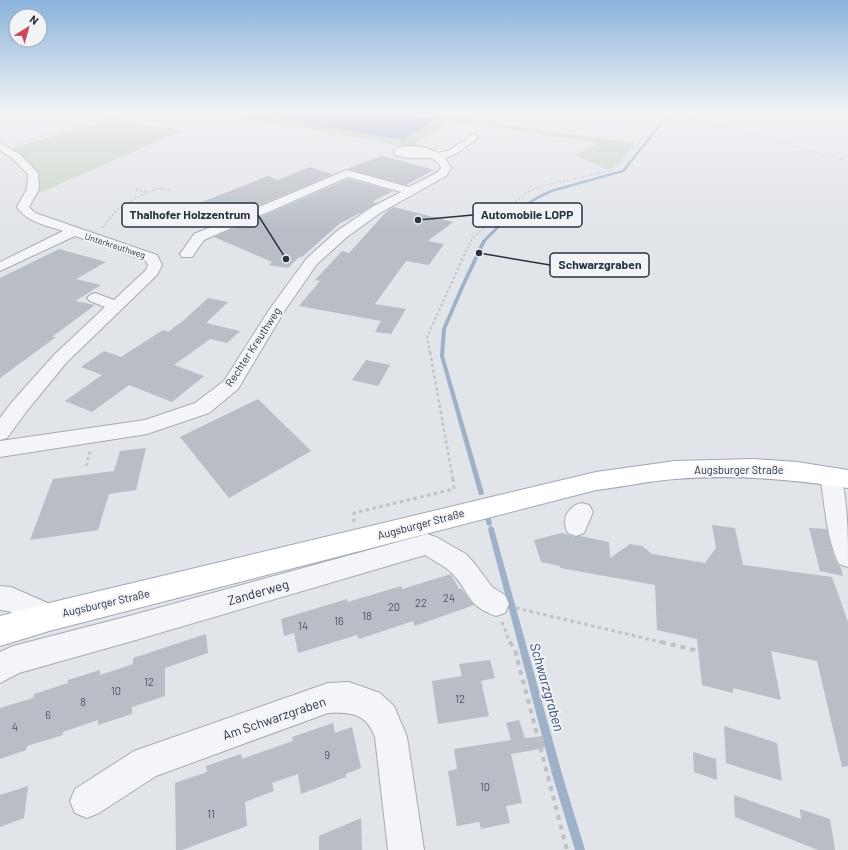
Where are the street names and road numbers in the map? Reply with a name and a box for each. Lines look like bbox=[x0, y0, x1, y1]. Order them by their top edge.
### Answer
street label: Unterkreuthweg bbox=[83, 231, 147, 261]
street label: Rechter Kreuthweg bbox=[222, 305, 283, 389]
street label: Augsburger Straße bbox=[694, 463, 784, 476]
street label: Augsburger Straße bbox=[376, 506, 466, 541]
street label: Zanderweg bbox=[226, 576, 290, 608]
street label: Augsburger Straße bbox=[61, 586, 151, 619]
street label: Am Schwarzgraben bbox=[220, 693, 328, 743]

